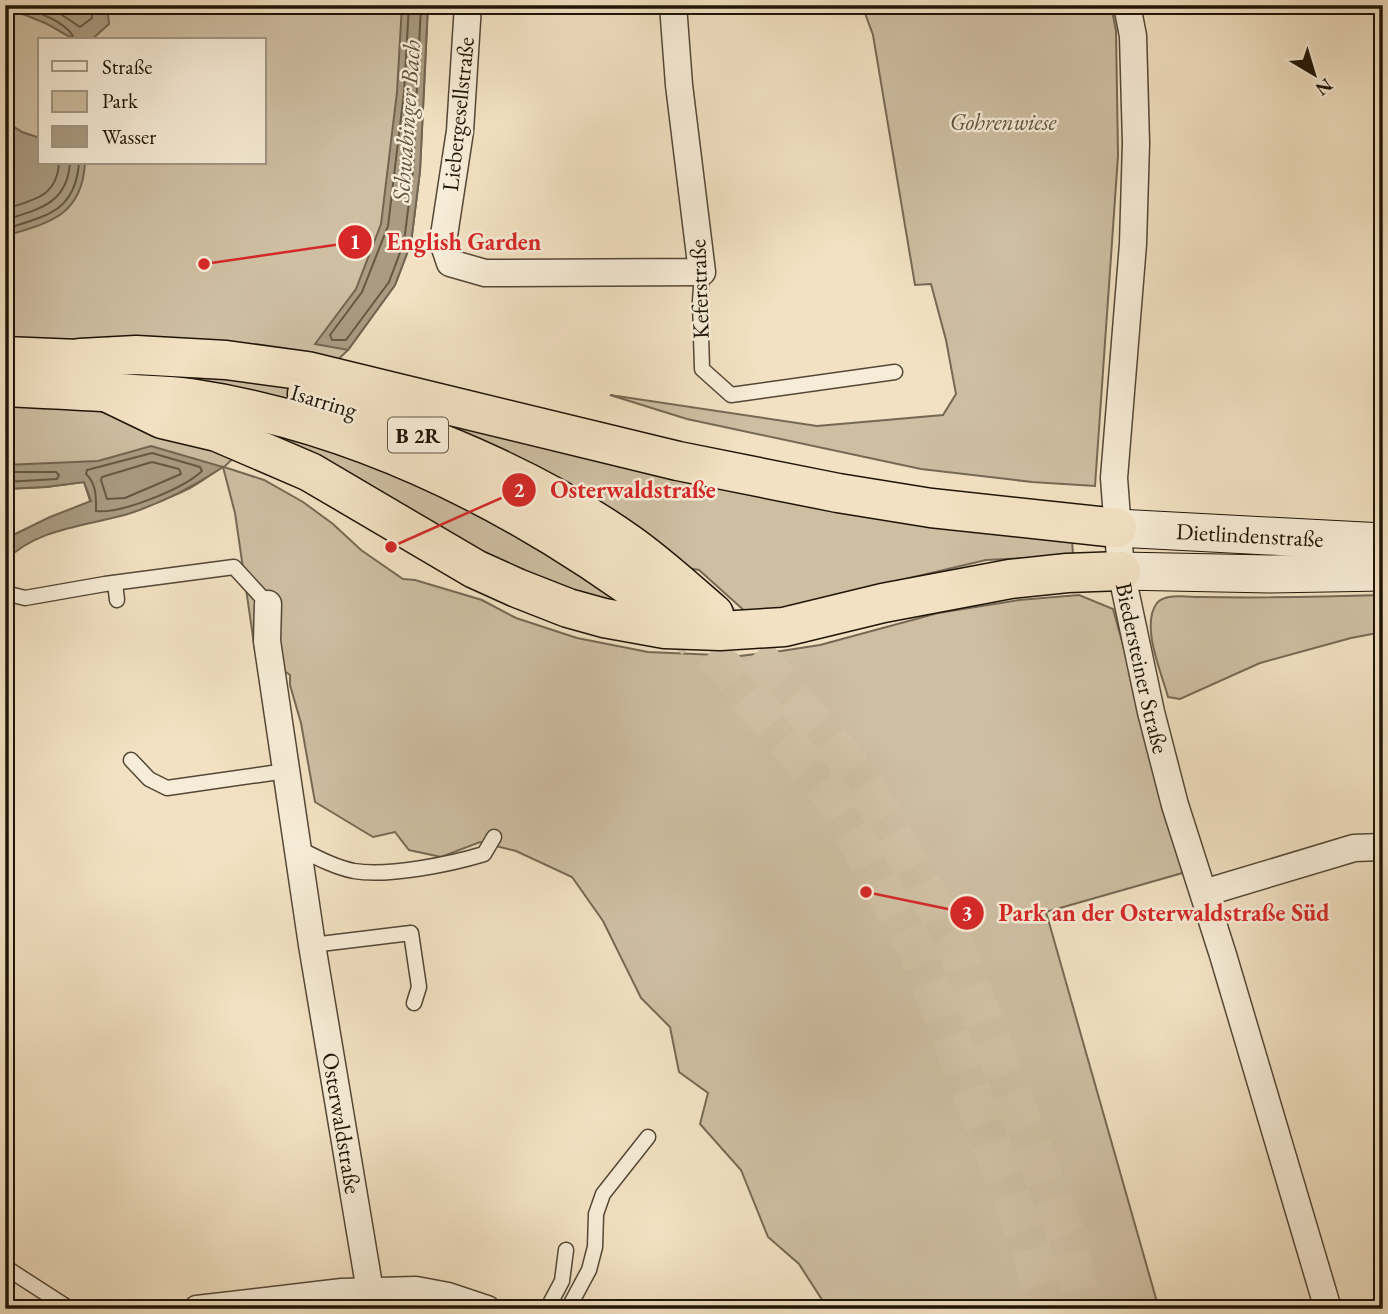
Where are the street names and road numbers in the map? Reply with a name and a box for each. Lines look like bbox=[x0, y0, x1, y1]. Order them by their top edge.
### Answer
street label: Liebergesellstraße bbox=[435, 35, 481, 193]
street label: Keferstraße bbox=[682, 238, 716, 340]
street label: Isarring bbox=[287, 377, 362, 426]
road number: B 2R bbox=[388, 418, 448, 452]
street label: Dietlindenstraße bbox=[1175, 516, 1324, 554]
street label: Biedersteiner Straße bbox=[1109, 580, 1176, 757]
street label: Osterwaldstraße bbox=[315, 1050, 368, 1196]

